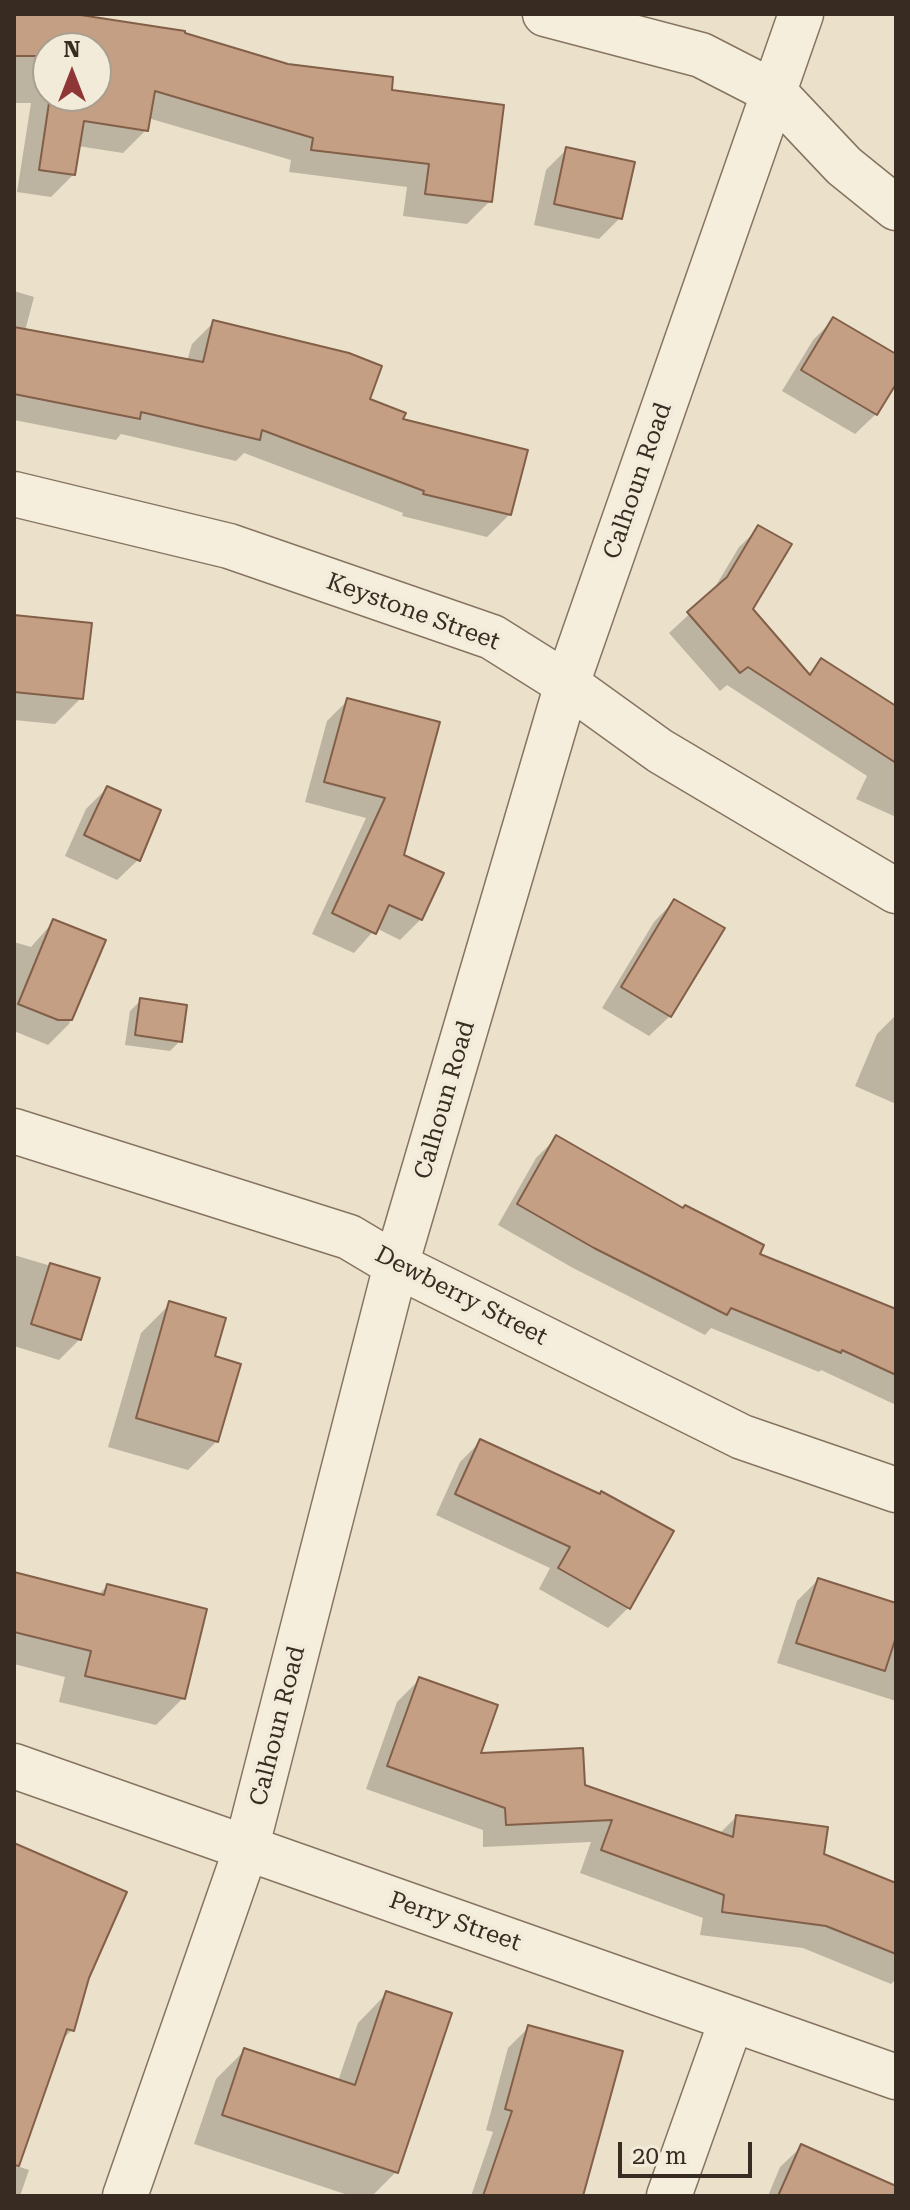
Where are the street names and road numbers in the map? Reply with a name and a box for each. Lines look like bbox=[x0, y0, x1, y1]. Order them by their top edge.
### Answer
street label: Calhoun Road bbox=[598, 399, 678, 563]
street label: Keystone Street bbox=[322, 567, 504, 657]
street label: Calhoun Road bbox=[409, 1018, 481, 1182]
street label: Dewberry Street bbox=[370, 1240, 552, 1352]
street label: Calhoun Road bbox=[244, 1643, 312, 1809]
street label: Perry Street bbox=[385, 1886, 525, 1958]

